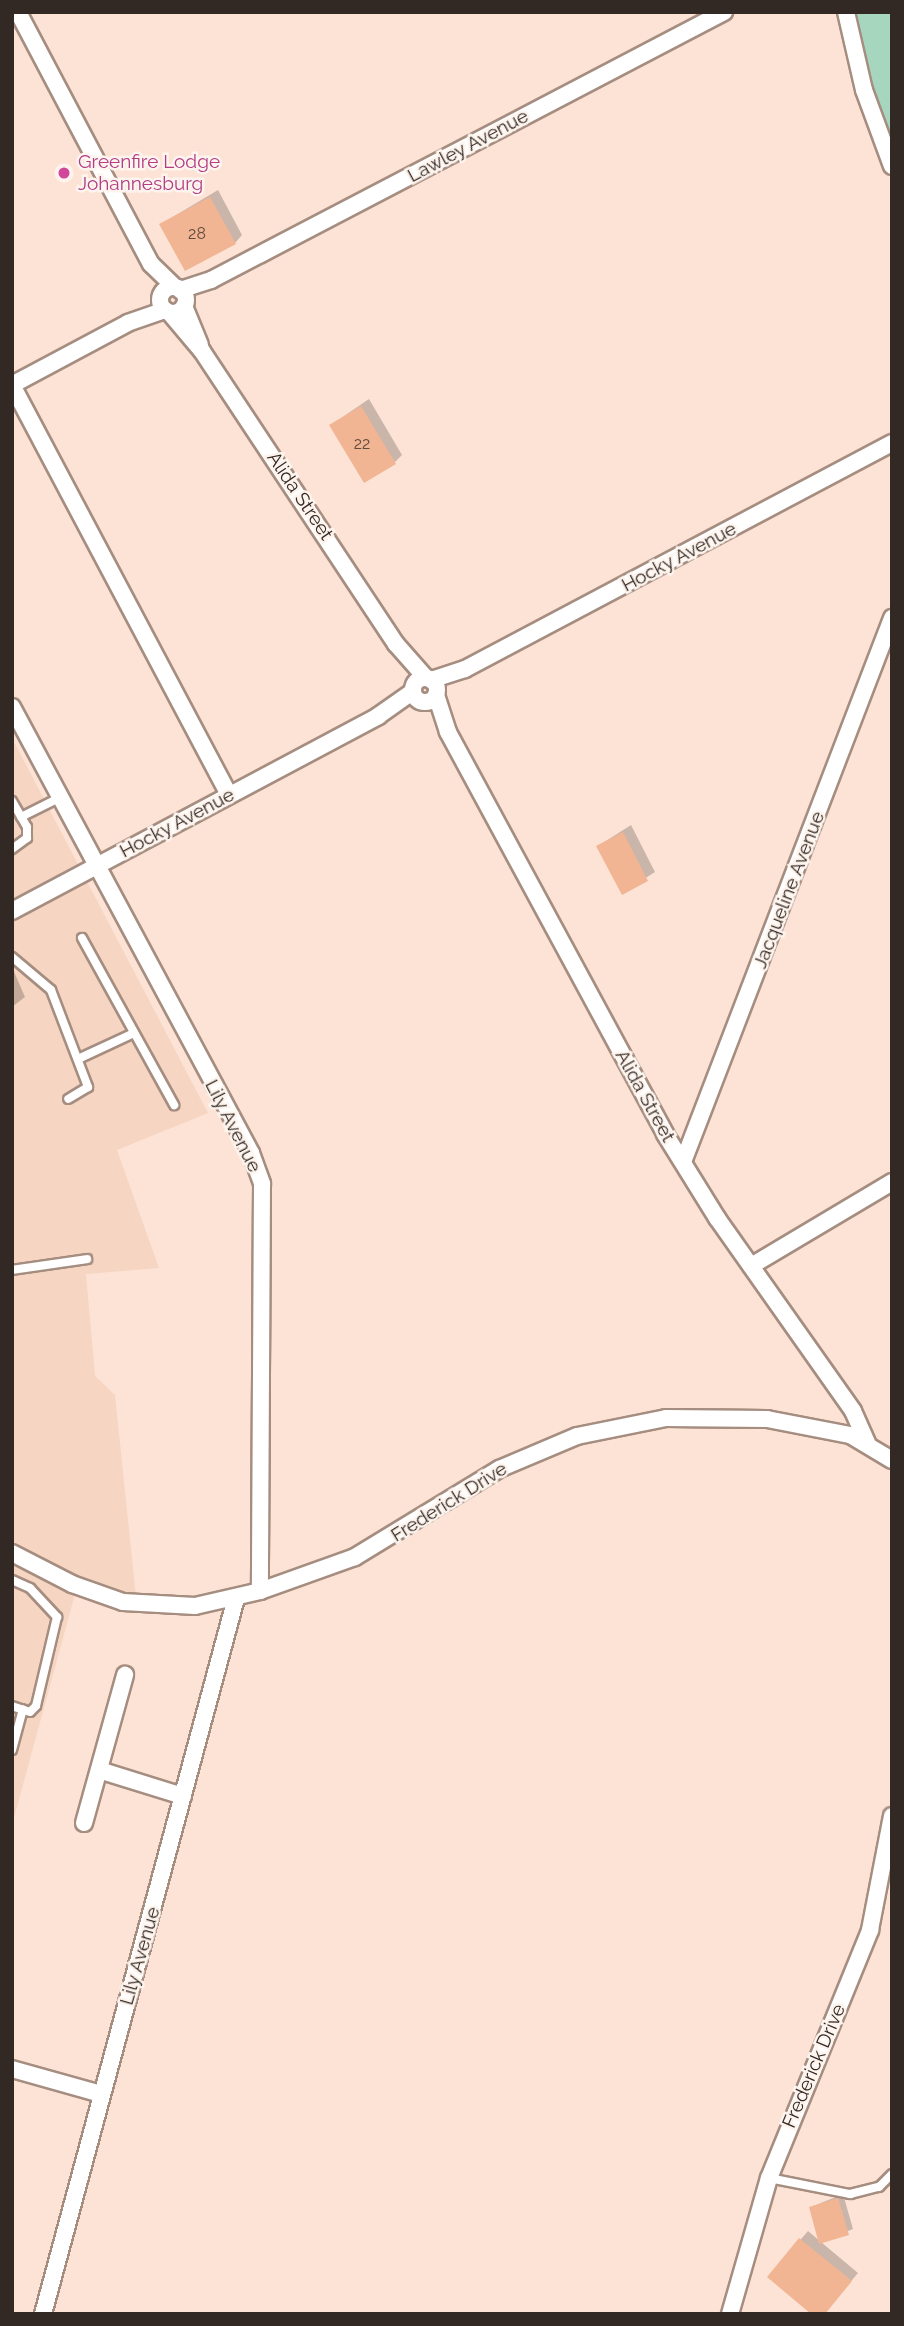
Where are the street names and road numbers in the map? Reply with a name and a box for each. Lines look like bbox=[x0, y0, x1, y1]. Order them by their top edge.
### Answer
street label: Lawley Avenue bbox=[403, 104, 533, 188]
street label: Alida Street bbox=[262, 447, 338, 545]
street label: Hocky Avenue bbox=[617, 517, 741, 597]
street label: Hocky Avenue bbox=[115, 783, 239, 863]
street label: Jacqueline Avenue bbox=[748, 808, 830, 972]
street label: Alida Street bbox=[610, 1046, 680, 1146]
street label: Lily Avenue bbox=[200, 1075, 266, 1177]
street label: Frederick Drive bbox=[387, 1457, 511, 1547]
street label: Lily Avenue bbox=[115, 1904, 165, 2008]
street label: Frederick Drive bbox=[778, 2001, 850, 2131]

